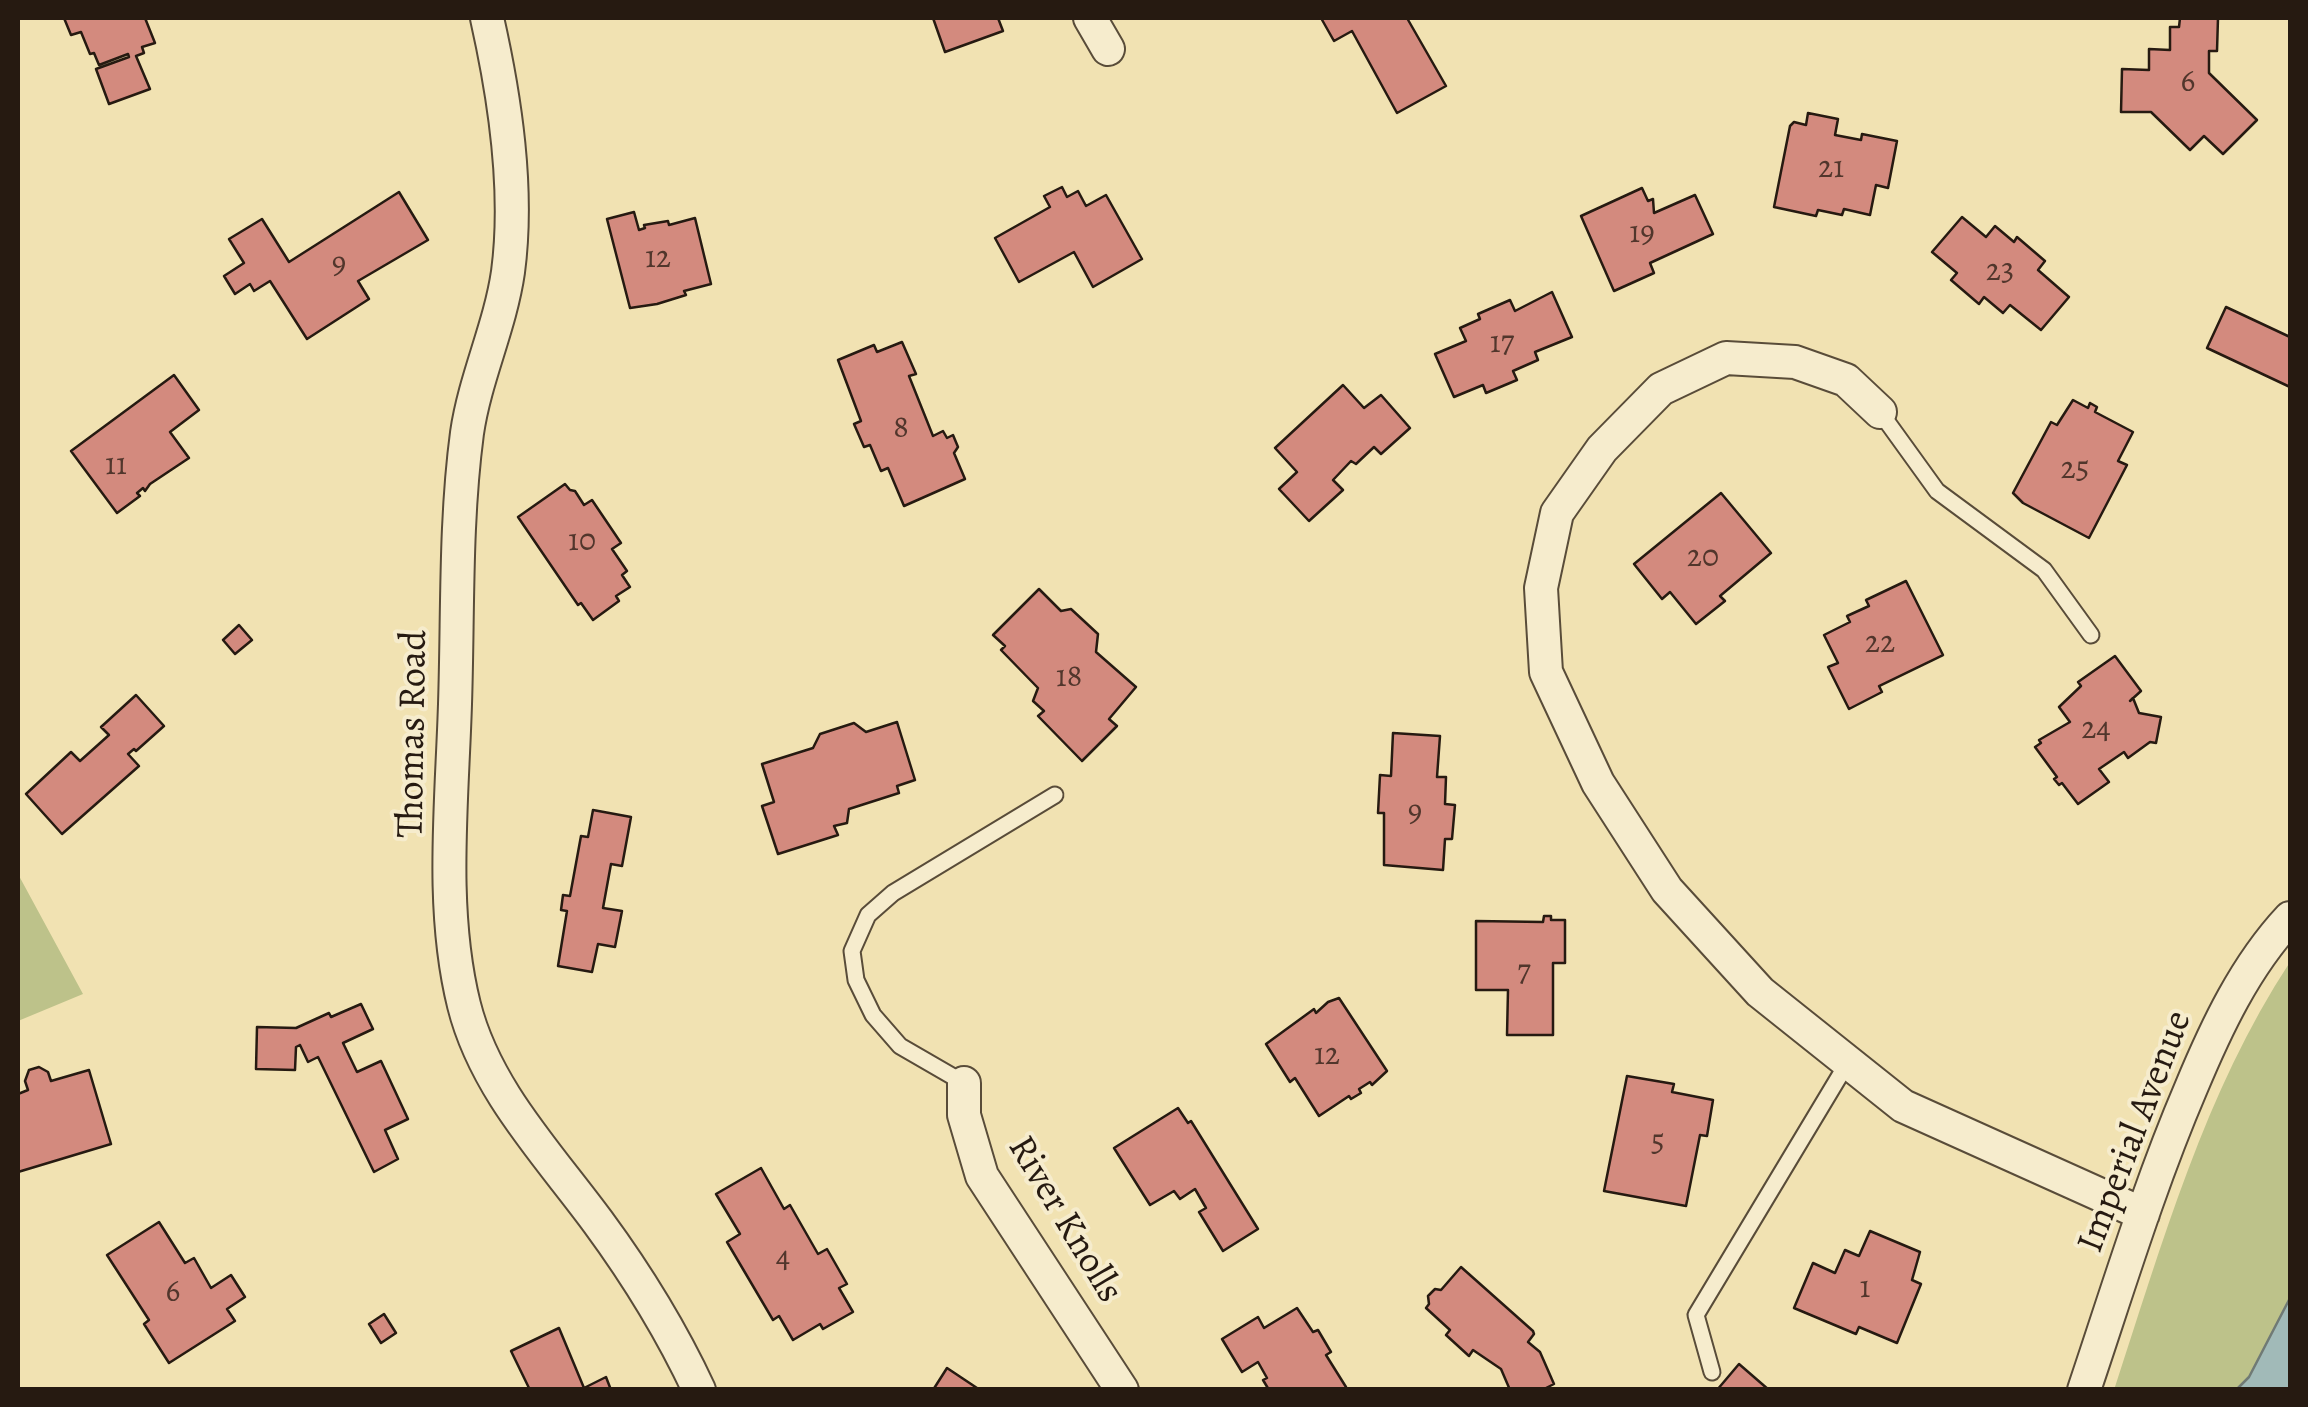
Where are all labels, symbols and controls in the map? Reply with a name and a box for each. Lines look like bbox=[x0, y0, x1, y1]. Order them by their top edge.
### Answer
house number: 6 bbox=[2181, 64, 2195, 102]
house number: 21 bbox=[1818, 150, 1844, 188]
house number: 19 bbox=[1629, 215, 1655, 253]
house number: 12 bbox=[645, 240, 671, 278]
house number: 9 bbox=[332, 246, 346, 284]
house number: 23 bbox=[1986, 253, 2014, 291]
house number: 17 bbox=[1490, 325, 1514, 363]
house number: 8 bbox=[893, 410, 909, 448]
house number: 11 bbox=[105, 447, 127, 485]
house number: 25 bbox=[2061, 451, 2089, 489]
house number: 10 bbox=[568, 523, 596, 561]
house number: 20 bbox=[1687, 539, 1719, 577]
house number: 22 bbox=[1865, 625, 1895, 663]
street label: Thomas Road bbox=[389, 630, 439, 838]
house number: 18 bbox=[1056, 659, 1082, 697]
house number: 24 bbox=[2081, 711, 2111, 749]
house number: 9 bbox=[1408, 794, 1422, 832]
house number: 7 bbox=[1517, 954, 1531, 992]
street label: Imperial Avenue bbox=[2069, 1005, 2203, 1259]
house number: 12 bbox=[1314, 1037, 1340, 1075]
house number: 5 bbox=[1651, 1124, 1665, 1162]
street label: River Knolls bbox=[996, 1128, 1132, 1312]
house number: 4 bbox=[776, 1240, 790, 1278]
house number: 1 bbox=[1860, 1270, 1870, 1308]
house number: 6 bbox=[166, 1274, 180, 1312]

